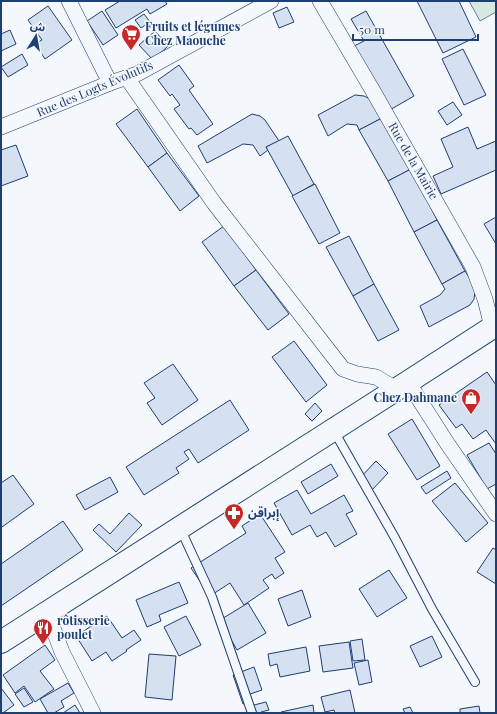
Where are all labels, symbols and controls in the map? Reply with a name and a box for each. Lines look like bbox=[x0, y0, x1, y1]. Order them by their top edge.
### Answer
north arrow bbox=[16, 16, 56, 56]
scale bar bbox=[353, 16, 478, 42]
text: ش bbox=[29, 17, 47, 34]
place label: Fruits et légumes Chez Maouche bbox=[145, 18, 241, 48]
text: 50 m bbox=[359, 21, 385, 37]
supermarket icon: Fruits et légumes Chez Maouche bbox=[120, 23, 142, 51]
street label: Rue des Logts Évolutifs bbox=[34, 56, 155, 120]
street label: Rue de la Mairie bbox=[385, 119, 442, 202]
shop icon: Chez Dahmane bbox=[460, 387, 482, 415]
place label: Chez Dahmane bbox=[373, 389, 457, 405]
pharmacy icon: إبراقن bbox=[223, 502, 245, 530]
place label: إبراقن bbox=[248, 504, 279, 522]
place label: rôtisserie poulet bbox=[57, 612, 110, 642]
restaurant icon: rôtisserie poulet bbox=[32, 617, 54, 645]

